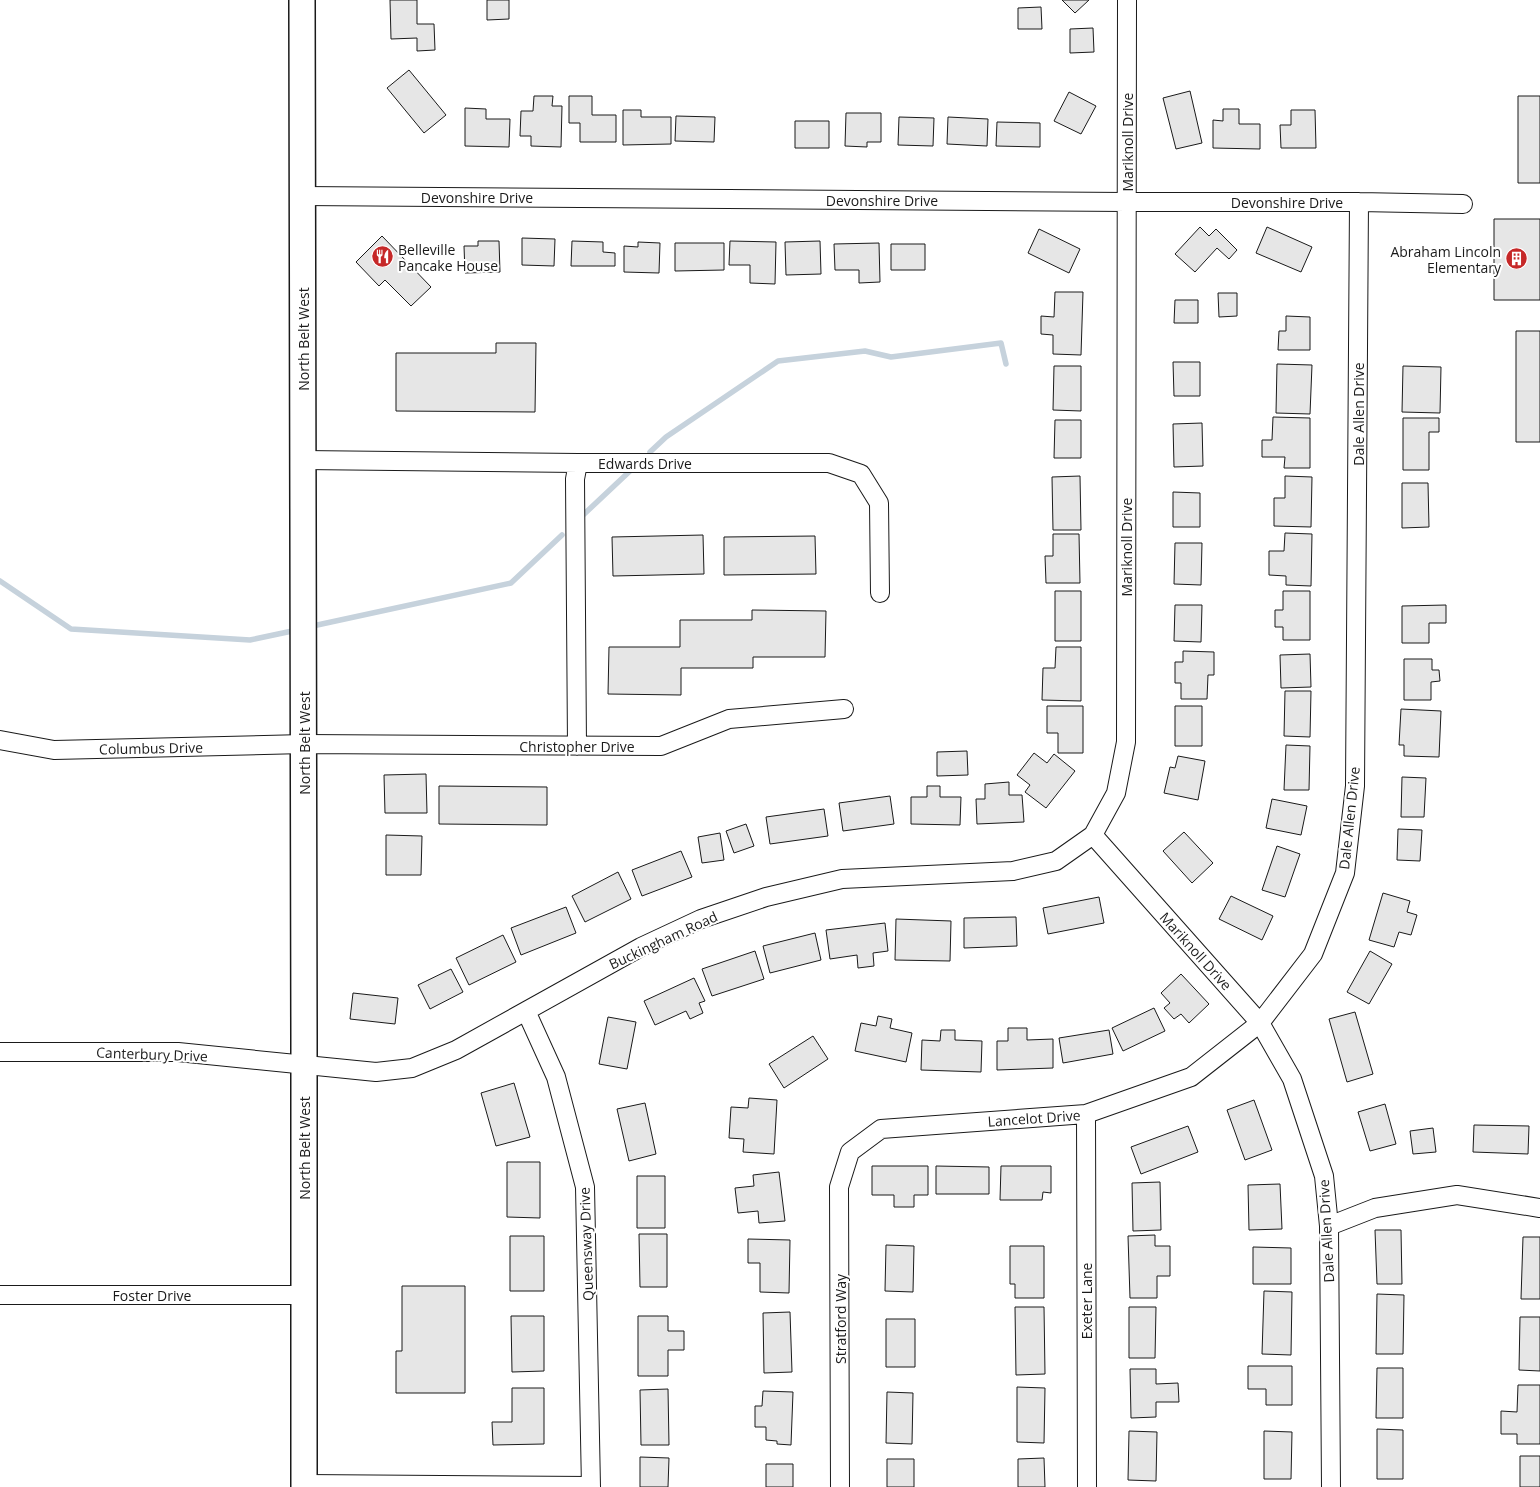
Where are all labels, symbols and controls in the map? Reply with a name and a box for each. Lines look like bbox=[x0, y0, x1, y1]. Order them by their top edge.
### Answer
street label: Mariknoll Drive bbox=[1118, 92, 1137, 191]
street label: Devonshire Drive bbox=[421, 188, 533, 207]
street label: Devonshire Drive bbox=[826, 191, 938, 210]
street label: Devonshire Drive bbox=[1231, 193, 1343, 212]
place label: Belleville Pancake House bbox=[398, 240, 498, 275]
place label: Abraham Lincoln Elementary bbox=[1390, 242, 1502, 277]
restaurant icon: Belleville Pancake House bbox=[370, 245, 394, 269]
building icon: Abraham Lincoln Elementary bbox=[1505, 247, 1529, 271]
street label: North Belt West bbox=[294, 287, 313, 391]
street label: Dale Allen Drive bbox=[1349, 362, 1368, 466]
street label: Edwards Drive bbox=[598, 454, 692, 473]
street label: Mariknoll Drive bbox=[1117, 497, 1136, 596]
street label: North Belt West bbox=[295, 691, 314, 795]
street label: Christopher Drive bbox=[519, 737, 635, 756]
street label: Columbus Drive bbox=[99, 738, 203, 758]
street label: Dale Allen Drive bbox=[1334, 766, 1364, 870]
street label: Buckingham Road bbox=[606, 906, 720, 974]
street label: Mariknoll Drive bbox=[1156, 908, 1236, 994]
street label: Canterbury Drive bbox=[96, 1043, 208, 1065]
street label: North Belt West bbox=[295, 1096, 314, 1200]
street label: Lancelot Drive bbox=[987, 1105, 1081, 1131]
street label: Dale Allen Drive bbox=[1314, 1179, 1338, 1283]
street label: Queensway Drive bbox=[575, 1187, 597, 1301]
street label: Exeter Lane bbox=[1077, 1263, 1096, 1339]
street label: Stratford Way bbox=[831, 1273, 850, 1364]
street label: Foster Drive bbox=[113, 1286, 192, 1305]

